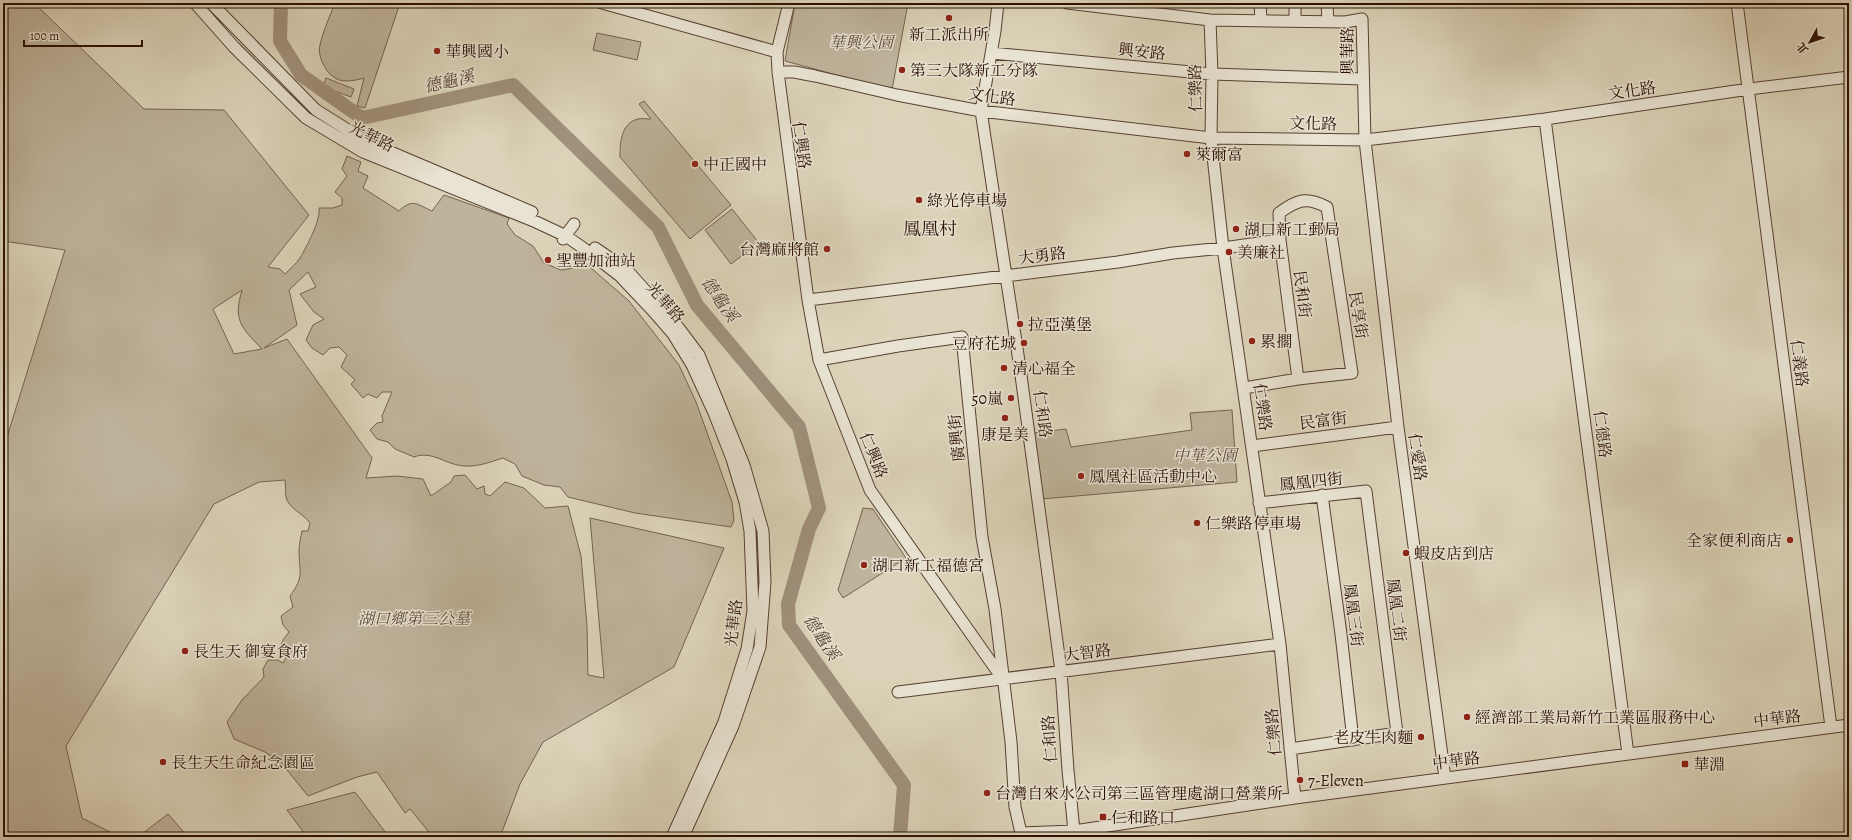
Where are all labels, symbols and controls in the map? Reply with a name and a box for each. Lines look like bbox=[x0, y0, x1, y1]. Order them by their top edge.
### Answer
marker: 新工派出所 bbox=[944, 13, 954, 23]
scale bar bbox=[24, 22, 142, 48]
north arrow bbox=[1790, 22, 1830, 62]
place label: 新工派出所 bbox=[909, 24, 989, 46]
street label: 興華路 bbox=[1337, 27, 1359, 75]
text: 100 m bbox=[30, 28, 59, 44]
park label: 華興公園 bbox=[829, 32, 896, 54]
street label: 興安路 bbox=[1117, 39, 1167, 65]
text: 北 bbox=[1793, 39, 1812, 57]
place label: 華興國小 bbox=[445, 41, 509, 63]
marker: 華興國小 bbox=[432, 46, 442, 56]
place label: 第三大隊新工分隊 bbox=[910, 60, 1038, 82]
water label: 德龜溪 bbox=[422, 64, 478, 98]
street label: 仁樂路 bbox=[1185, 64, 1207, 112]
marker: 第三大隊新工分隊 bbox=[897, 65, 907, 75]
street label: 文化路 bbox=[1607, 77, 1657, 105]
street label: 文化路 bbox=[967, 83, 1017, 111]
street label: 文化路 bbox=[1289, 113, 1337, 135]
street label: 光華路 bbox=[345, 116, 398, 157]
street label: 仁興路 bbox=[787, 120, 815, 170]
place label: 萊爾富 bbox=[1195, 144, 1243, 166]
marker: 萊爾富 bbox=[1182, 149, 1192, 159]
place label: 中正國中 bbox=[703, 154, 767, 176]
marker: 中正國中 bbox=[690, 159, 700, 169]
place label: 綠光停車場 bbox=[927, 190, 1007, 212]
marker: 綠光停車場 bbox=[914, 195, 924, 205]
district label: 鳳凰村 bbox=[903, 217, 957, 241]
place label: 湖口新工郵局 bbox=[1244, 219, 1340, 241]
marker: 湖口新工郵局 bbox=[1231, 224, 1241, 234]
place label: 台灣麻將館 bbox=[739, 239, 819, 261]
street label: 大勇路 bbox=[1017, 242, 1067, 270]
place label: 美廉社 bbox=[1237, 242, 1285, 264]
marker: 台灣麻將館 bbox=[822, 244, 832, 254]
marker: 美廉社 bbox=[1224, 247, 1234, 257]
place label: 聖豐加油站 bbox=[556, 250, 636, 272]
marker: 聖豐加油站 bbox=[543, 255, 553, 265]
street label: 民和街 bbox=[1288, 269, 1316, 319]
water label: 德龜溪 bbox=[696, 272, 745, 328]
street label: 光華路 bbox=[641, 277, 689, 328]
street label: 民享街 bbox=[1343, 290, 1373, 341]
place label: 拉亞漢堡 bbox=[1028, 314, 1092, 336]
marker: 拉亞漢堡 bbox=[1015, 319, 1025, 329]
place label: 累擱 bbox=[1260, 331, 1292, 353]
place label: 豆府花城 bbox=[952, 333, 1016, 355]
marker: 累擱 bbox=[1247, 336, 1257, 346]
marker: 豆府花城 bbox=[1019, 338, 1029, 348]
street label: 仁義路 bbox=[1785, 338, 1813, 388]
place label: 清心福全 bbox=[1012, 358, 1076, 380]
marker: 清心福全 bbox=[999, 363, 1009, 373]
street label: 仁樂路 bbox=[1248, 382, 1276, 432]
place label: 50嵐 bbox=[972, 388, 1003, 410]
street label: 仁和路 bbox=[1028, 389, 1056, 439]
marker: 50嵐 bbox=[1006, 393, 1016, 403]
street label: 民富街 bbox=[1298, 407, 1348, 435]
street label: 仁德路 bbox=[1588, 409, 1616, 459]
street label: 廣興街 bbox=[944, 413, 970, 463]
marker: 康是美 bbox=[1000, 413, 1010, 423]
place label: 康是美 bbox=[981, 424, 1029, 446]
street label: 仁興路 bbox=[854, 429, 892, 482]
street label: 仁愛路 bbox=[1403, 432, 1431, 482]
park label: 中華公園 bbox=[1173, 445, 1240, 467]
place label: 鳳凰社區活動中心 bbox=[1089, 466, 1217, 488]
street label: 鳳凰四街 bbox=[1278, 468, 1344, 496]
marker: 鳳凰社區活動中心 bbox=[1076, 471, 1086, 481]
place label: 仁樂路停車場 bbox=[1205, 513, 1301, 535]
marker: 仁樂路停車場 bbox=[1192, 518, 1202, 528]
place label: 全家便利商店 bbox=[1686, 530, 1782, 552]
marker: 全家便利商店 bbox=[1785, 535, 1795, 545]
place label: 蝦皮店到店 bbox=[1414, 543, 1494, 565]
marker: 蝦皮店到店 bbox=[1401, 548, 1411, 558]
place label: 湖口新工福德宮 bbox=[872, 555, 984, 577]
marker: 湖口新工福德宮 bbox=[859, 560, 869, 570]
street label: 鳳凰二街 bbox=[1381, 577, 1411, 643]
street label: 鳳凰三街 bbox=[1338, 582, 1368, 648]
street label: 光華路 bbox=[720, 598, 748, 648]
park label: 湖口鄉第三公墓 bbox=[358, 608, 473, 630]
water label: 德龜溪 bbox=[798, 610, 846, 667]
street label: 大智路 bbox=[1062, 639, 1112, 667]
place label: 長生天 御宴食府 bbox=[193, 641, 308, 663]
marker: 長生天 御宴食府 bbox=[180, 646, 190, 656]
street label: 中華路 bbox=[1752, 705, 1802, 733]
street label: 仁樂路 bbox=[1261, 707, 1287, 757]
place label: 經濟部工業局新竹工業區服務中心 bbox=[1475, 707, 1715, 729]
marker: 經濟部工業局新竹工業區服務中心 bbox=[1462, 712, 1472, 722]
street label: 仁和路 bbox=[1037, 714, 1063, 764]
place label: 老皮牛肉麵 bbox=[1333, 727, 1413, 749]
marker: 老皮牛肉麵 bbox=[1416, 732, 1426, 742]
street label: 中華路 bbox=[1431, 747, 1481, 775]
place label: 長生天生命紀念園區 bbox=[171, 752, 315, 774]
place label: 華淵 bbox=[1693, 754, 1725, 776]
marker: 長生天生命紀念園區 bbox=[158, 757, 168, 767]
marker: 華淵 bbox=[1680, 759, 1690, 769]
place label: 7-Eleven bbox=[1308, 770, 1364, 792]
marker: 7-Eleven bbox=[1295, 775, 1305, 785]
place label: 台灣自來水公司第三區管理處湖口營業所 bbox=[995, 783, 1283, 805]
marker: 台灣自來水公司第三區管理處湖口營業所 bbox=[982, 788, 992, 798]
place label: 仁和路口 bbox=[1111, 807, 1175, 829]
marker: 仁和路口 bbox=[1098, 812, 1108, 822]

